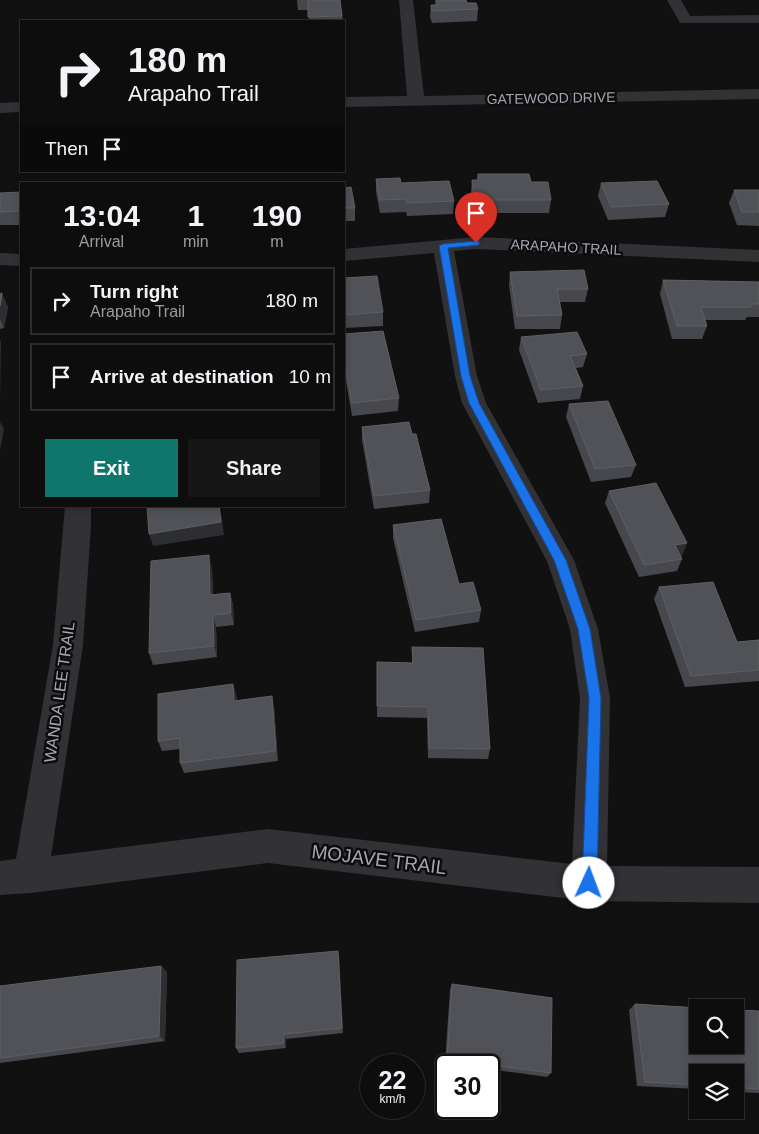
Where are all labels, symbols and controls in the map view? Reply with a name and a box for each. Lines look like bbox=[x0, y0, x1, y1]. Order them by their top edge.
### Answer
icon: right bbox=[45, 40, 110, 105]
text: 180 m bbox=[128, 40, 227, 79]
text: Arapaho Trail bbox=[128, 81, 259, 106]
street label: GATEWOOD DRIVE bbox=[486, 89, 616, 107]
icon: arrive bbox=[98, 135, 126, 163]
text: Then bbox=[45, 138, 88, 159]
pin bbox=[455, 192, 497, 243]
text: 13:04 bbox=[63, 199, 140, 232]
text: 1 bbox=[187, 199, 204, 232]
text: 190 bbox=[252, 199, 302, 232]
icon: arrive bbox=[462, 199, 490, 227]
text: Arrival bbox=[79, 233, 124, 250]
text: min bbox=[183, 233, 209, 250]
text: m bbox=[270, 233, 283, 250]
street label: ARAPAHO TRAIL bbox=[510, 236, 622, 258]
text: Turn right bbox=[90, 281, 178, 302]
icon: right bbox=[47, 287, 75, 315]
text: 180 m bbox=[265, 290, 318, 311]
text: Arapaho Trail bbox=[90, 303, 185, 320]
icon: arrive bbox=[47, 363, 75, 391]
text: Arrive at destination bbox=[90, 366, 274, 387]
text: 10 m bbox=[289, 366, 331, 387]
button: Exit bbox=[45, 439, 178, 497]
button: Share bbox=[188, 439, 320, 497]
street label: WANDA LEE TRAIL bbox=[41, 620, 78, 764]
street label: MOJAVE TRAIL bbox=[310, 841, 447, 878]
position arrow bbox=[562, 856, 614, 908]
map controls bbox=[689, 999, 744, 1119]
button: search bbox=[689, 999, 744, 1054]
speed limit sign: 30 bbox=[435, 1054, 500, 1119]
button: layers bbox=[689, 1064, 744, 1119]
text: 22 bbox=[379, 1066, 406, 1094]
text: km/h bbox=[379, 1092, 406, 1106]

